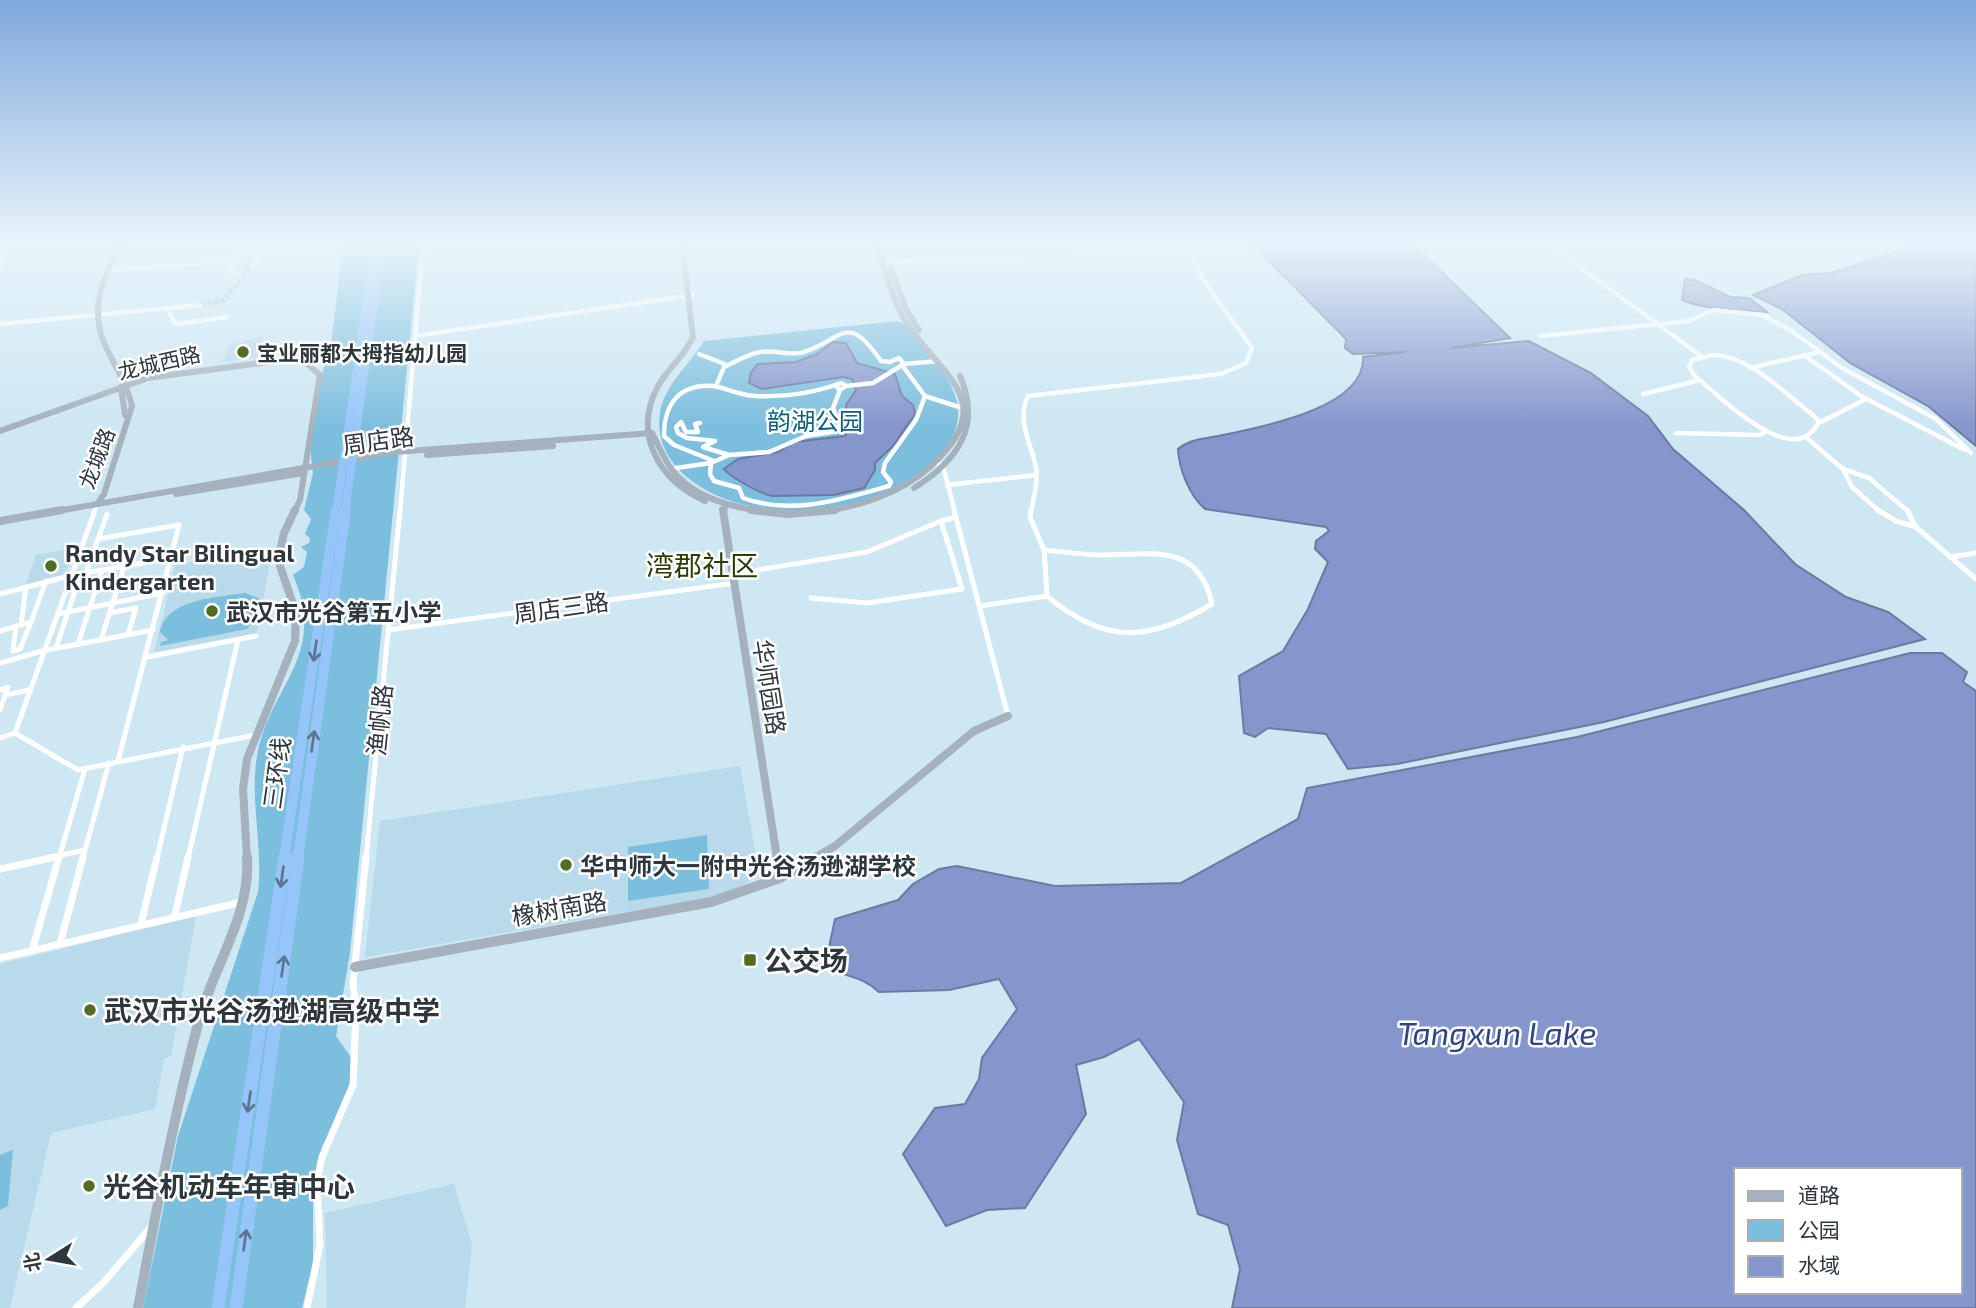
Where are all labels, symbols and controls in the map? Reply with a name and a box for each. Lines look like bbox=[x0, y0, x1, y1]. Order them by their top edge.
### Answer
street label: 龙城西路 bbox=[115, 340, 203, 384]
place label: 宝业丽都大拇指幼儿园 bbox=[257, 340, 467, 365]
marker: 宝业丽都大拇指幼儿园 bbox=[235, 344, 251, 360]
park label: 韵湖公园 bbox=[767, 406, 863, 435]
street label: 周店路 bbox=[340, 421, 416, 459]
street label: 龙城路 bbox=[73, 424, 119, 492]
place label: Randy Star Bilingual Kindergarten bbox=[65, 538, 294, 595]
district label: 湾郡社区 bbox=[646, 548, 758, 582]
marker: Randy Star Bilingual Kindergarten bbox=[43, 558, 59, 574]
street label: 周店三路 bbox=[511, 586, 611, 628]
place label: 武汉市光谷第五小学 bbox=[226, 597, 442, 626]
marker: 武汉市光谷第五小学 bbox=[204, 603, 220, 619]
street label: 华师园路 bbox=[748, 637, 792, 737]
one-way arrow bbox=[308, 640, 321, 662]
street label: 渔帆路 bbox=[361, 683, 397, 757]
one-way arrow bbox=[307, 730, 320, 753]
street label: 三环线 bbox=[257, 735, 295, 811]
place label: 华中师大一附中光谷汤逊湖学校 bbox=[580, 851, 916, 880]
marker: 华中师大一附中光谷汤逊湖学校 bbox=[558, 857, 574, 873]
one-way arrow bbox=[275, 865, 288, 887]
street label: 橡树南路 bbox=[509, 885, 609, 931]
place label: 公交场 bbox=[764, 943, 848, 977]
marker: 公交场 bbox=[742, 952, 758, 968]
one-way arrow bbox=[276, 956, 289, 978]
place label: 武汉市光谷汤逊湖高级中学 bbox=[104, 993, 440, 1027]
marker: 武汉市光谷汤逊湖高级中学 bbox=[82, 1002, 98, 1018]
water label: Tangxun Lake bbox=[1397, 1013, 1597, 1052]
one-way arrow bbox=[242, 1090, 255, 1113]
legend bbox=[1734, 1168, 1962, 1294]
place label: 光谷机动车年审中心 bbox=[103, 1169, 355, 1203]
marker: 光谷机动车年审中心 bbox=[81, 1178, 97, 1194]
text: 道路 bbox=[1798, 1182, 1840, 1207]
text: 公园 bbox=[1798, 1217, 1840, 1242]
north arrow bbox=[14, 1224, 84, 1294]
one-way arrow bbox=[239, 1230, 252, 1252]
text: 北 bbox=[19, 1251, 45, 1274]
text: 水域 bbox=[1798, 1252, 1840, 1277]

